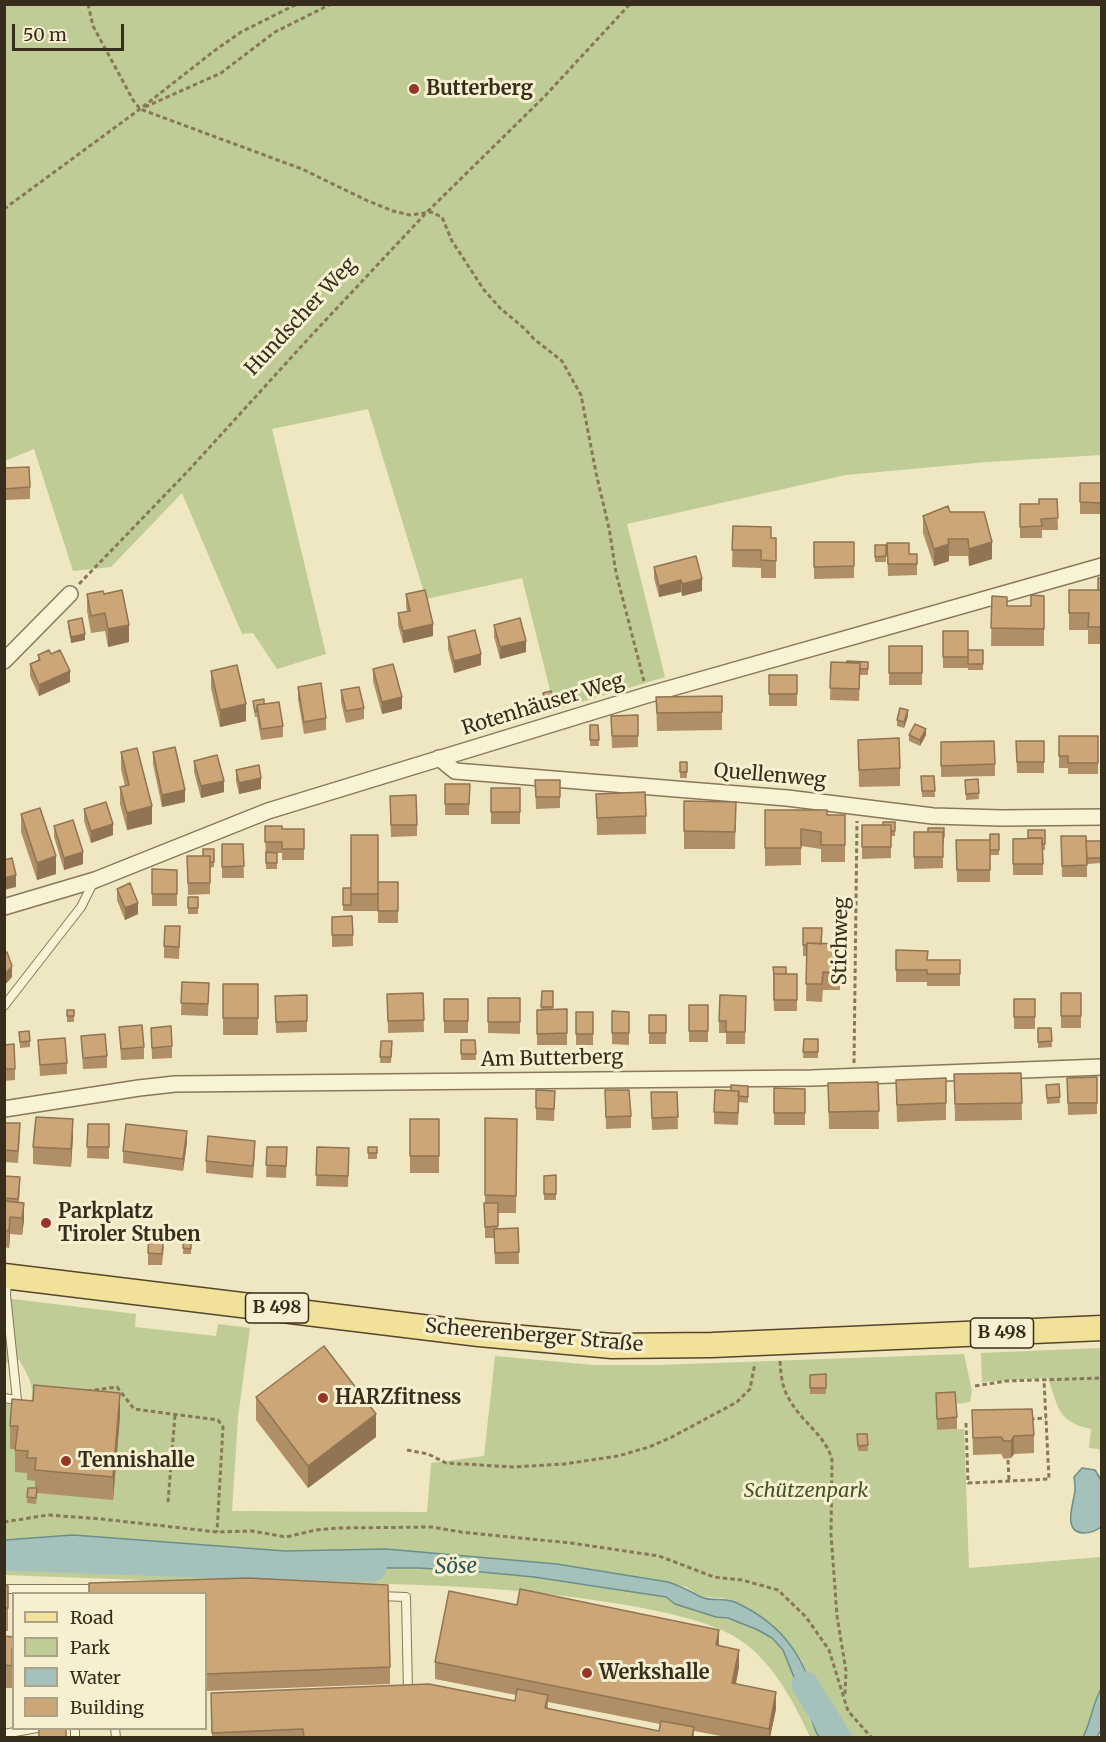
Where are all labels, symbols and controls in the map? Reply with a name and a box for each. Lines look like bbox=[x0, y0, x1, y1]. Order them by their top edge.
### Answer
scale bar bbox=[15, 12, 128, 50]
text: 50 m bbox=[23, 23, 67, 46]
place label: Butterberg bbox=[426, 77, 533, 101]
marker: Butterberg bbox=[407, 82, 421, 96]
street label: Hundscher Weg bbox=[240, 253, 362, 381]
street label: Rotenhäuser Weg bbox=[459, 669, 627, 741]
street label: Quellenweg bbox=[713, 759, 827, 793]
street label: Stichweg bbox=[828, 897, 854, 985]
street label: Am Butterberg bbox=[481, 1046, 623, 1072]
place label: Parkplatz Tiroler Stuben bbox=[58, 1200, 201, 1247]
marker: Parkplatz Tiroler Stuben bbox=[39, 1216, 53, 1230]
road number: B 498 bbox=[246, 1293, 308, 1323]
street label: Scheerenberger Straße bbox=[424, 1315, 644, 1357]
road number: B 498 bbox=[970, 1318, 1034, 1348]
place label: HARZfitness bbox=[335, 1386, 461, 1410]
marker: HARZfitness bbox=[316, 1391, 330, 1405]
place label: Tennishalle bbox=[78, 1449, 195, 1473]
marker: Tennishalle bbox=[59, 1454, 73, 1468]
park label: Schützenpark bbox=[744, 1479, 868, 1503]
water label: Söse bbox=[435, 1554, 477, 1580]
legend bbox=[12, 1592, 207, 1730]
text: Road bbox=[70, 1606, 114, 1629]
text: Park bbox=[70, 1636, 110, 1659]
place label: Werkshalle bbox=[599, 1661, 709, 1685]
text: Water bbox=[70, 1666, 121, 1689]
marker: Werkshalle bbox=[580, 1666, 594, 1680]
text: Building bbox=[70, 1696, 144, 1719]

